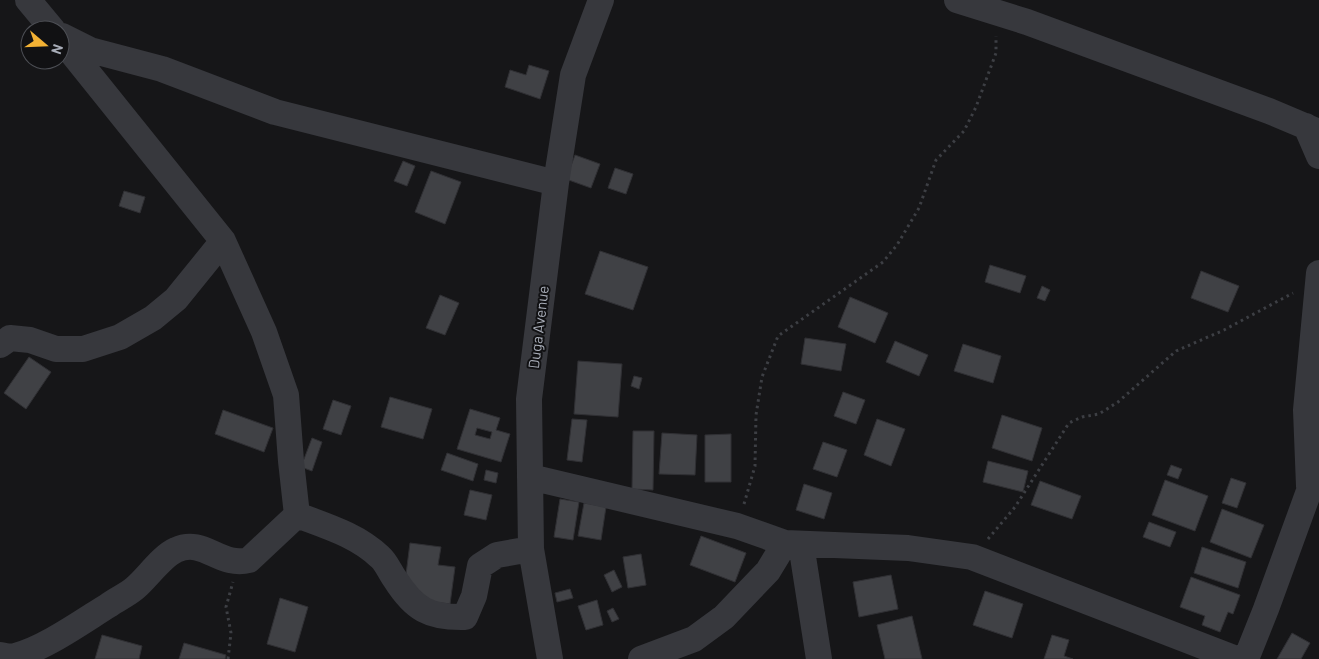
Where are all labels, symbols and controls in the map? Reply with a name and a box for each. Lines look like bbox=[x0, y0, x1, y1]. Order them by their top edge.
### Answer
north arrow bbox=[20, 20, 70, 70]
text: N bbox=[48, 42, 67, 57]
street label: Duga Avenue bbox=[524, 284, 552, 370]

